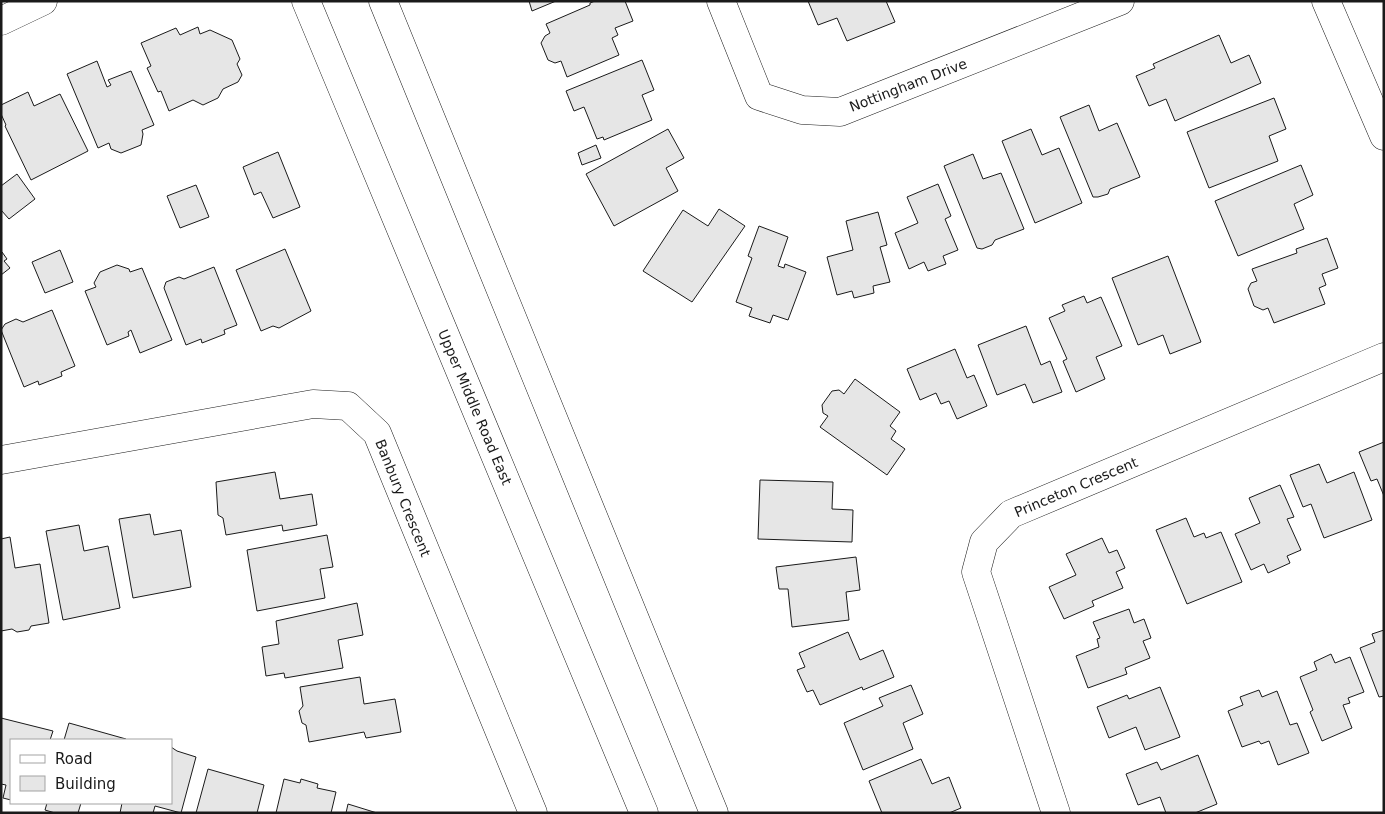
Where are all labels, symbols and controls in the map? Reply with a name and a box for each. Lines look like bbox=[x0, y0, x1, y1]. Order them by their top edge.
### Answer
street label: Nottingham Drive bbox=[847, 55, 969, 115]
street label: Upper Middle Road East bbox=[435, 327, 515, 488]
street label: Banbury Crescent bbox=[372, 437, 434, 559]
street label: Princeton Crescent bbox=[1012, 454, 1140, 520]
legend bbox=[10, 739, 172, 804]
text: Road bbox=[55, 750, 93, 768]
text: Building bbox=[55, 775, 116, 793]

